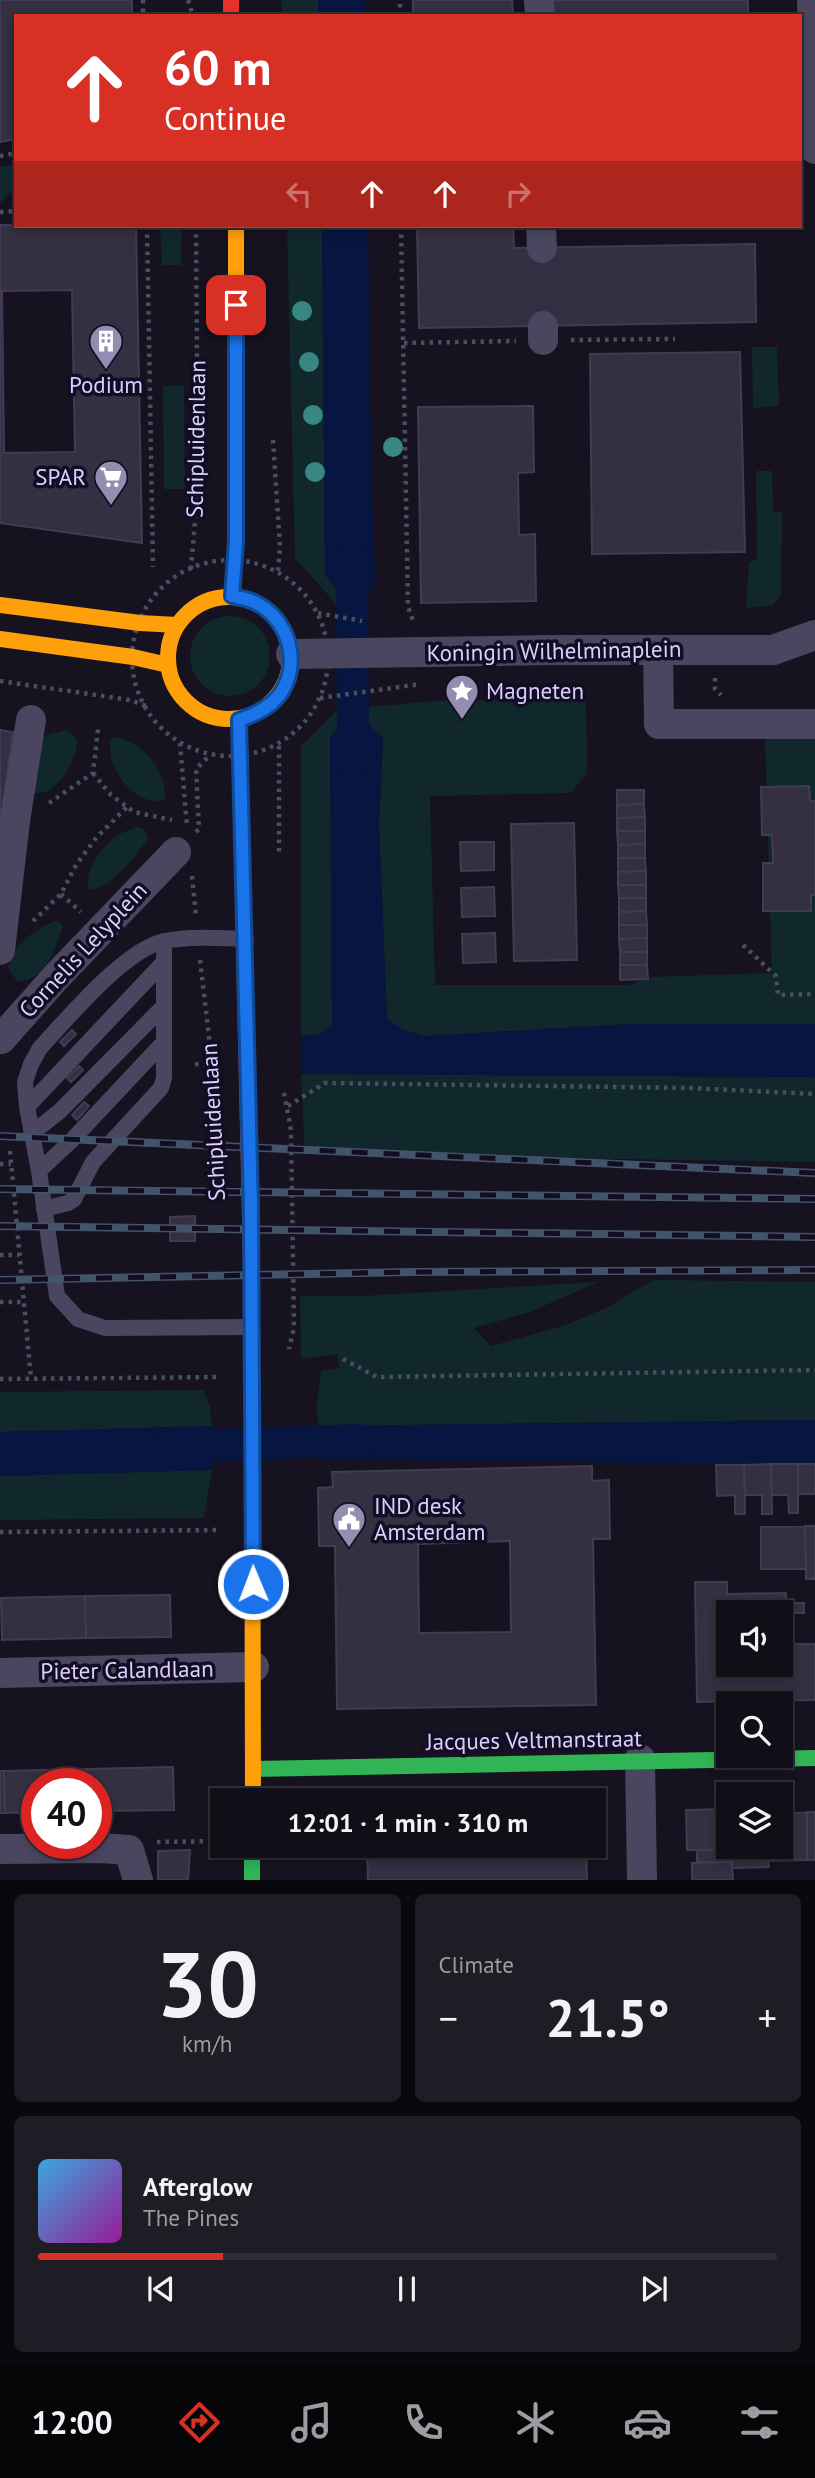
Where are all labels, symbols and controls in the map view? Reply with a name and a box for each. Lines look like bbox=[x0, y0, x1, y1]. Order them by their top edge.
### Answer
text: 60 m bbox=[164, 35, 271, 99]
icon: ahead bbox=[49, 42, 140, 133]
text: Continue bbox=[164, 97, 286, 139]
icon: left bbox=[280, 175, 318, 213]
icon: ahead bbox=[353, 175, 391, 213]
icon: ahead bbox=[426, 175, 464, 213]
icon: right bbox=[499, 175, 537, 213]
pin bbox=[206, 275, 266, 335]
icon: arrive bbox=[217, 286, 255, 324]
building icon: Podium bbox=[87, 322, 125, 371]
street label: Schipluidenlaan bbox=[180, 360, 211, 518]
place label: Podium bbox=[69, 370, 143, 399]
supermarket icon: SPAR bbox=[92, 458, 130, 507]
place label: SPAR bbox=[35, 462, 86, 491]
street label: Koningin Wilhelminaplein bbox=[426, 634, 682, 667]
place icon: Magneten bbox=[443, 672, 481, 721]
place label: Magneten bbox=[486, 676, 584, 705]
street label: Cornelis Lelyplein bbox=[12, 876, 153, 1023]
street label: Schipluidenlaan bbox=[194, 1042, 231, 1202]
place label: IND desk Amsterdam bbox=[374, 1491, 485, 1546]
public building icon: IND desk Amsterdam bbox=[330, 1500, 368, 1549]
position arrow bbox=[216, 1547, 290, 1621]
map controls bbox=[716, 1600, 793, 1859]
button: sound bbox=[716, 1600, 793, 1677]
street label: Pieter Calandlaan bbox=[40, 1653, 214, 1686]
button: search bbox=[716, 1691, 793, 1768]
street label: Jacques Veltmanstraat bbox=[425, 1723, 642, 1756]
speed limit sign: 40 bbox=[21, 1768, 112, 1859]
button: layers bbox=[716, 1782, 793, 1859]
text: 12:01 · 1 min · 310 m bbox=[288, 1806, 528, 1839]
text: 30 bbox=[156, 1924, 259, 2042]
text: Climate bbox=[439, 1950, 514, 1979]
text: 21.5° bbox=[546, 1984, 670, 2051]
text: − bbox=[439, 1993, 458, 2042]
text: + bbox=[758, 1993, 777, 2042]
text: km/h bbox=[182, 2029, 232, 2058]
text: Afterglow bbox=[143, 2170, 252, 2203]
text: The Pines bbox=[143, 2203, 239, 2232]
icon: previous bbox=[142, 2270, 180, 2308]
icon: pause bbox=[388, 2270, 426, 2308]
icon: next bbox=[635, 2270, 673, 2308]
icon: directions bbox=[175, 2398, 224, 2447]
icon: music bbox=[287, 2398, 336, 2447]
icon: phone bbox=[399, 2398, 448, 2447]
icon: climate bbox=[511, 2398, 560, 2447]
icon: car bbox=[623, 2398, 672, 2447]
icon: filters bbox=[735, 2398, 784, 2447]
text: 12:00 bbox=[31, 2401, 113, 2443]

